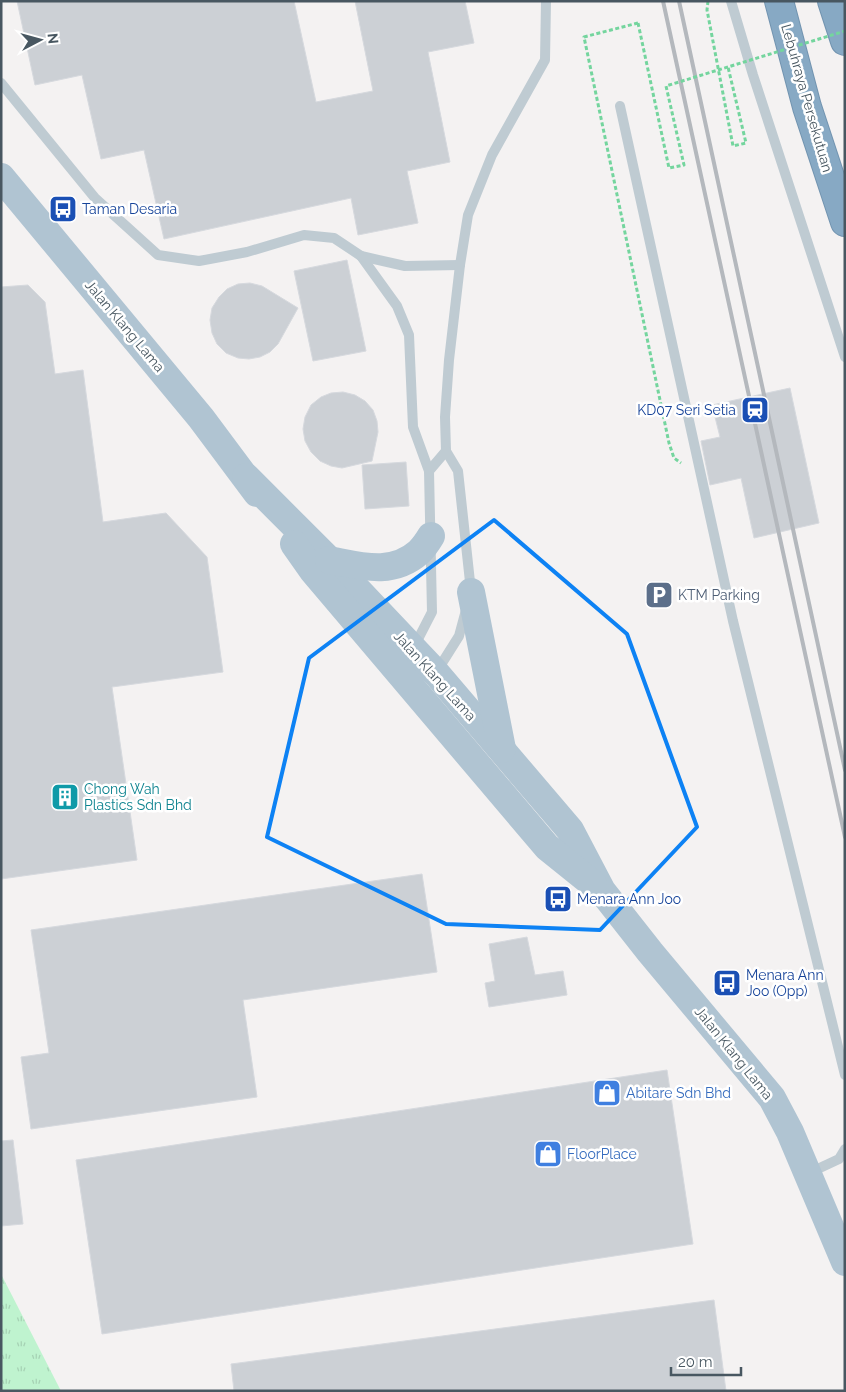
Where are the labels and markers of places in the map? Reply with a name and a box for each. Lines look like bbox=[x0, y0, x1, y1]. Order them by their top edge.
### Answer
bus stop icon: Taman Desaria bbox=[48, 194, 78, 224]
place label: Taman Desaria bbox=[82, 201, 177, 217]
station icon: KD07 Seri Setia bbox=[740, 395, 770, 425]
place label: KD07 Seri Setia bbox=[637, 402, 736, 418]
parking icon: KTM Parking bbox=[644, 580, 674, 610]
place label: KTM Parking bbox=[678, 587, 760, 603]
place label: Chong Wah Plastics Sdn Bhd bbox=[84, 781, 192, 813]
building icon: Chong Wah Plastics Sdn Bhd bbox=[50, 782, 80, 812]
bus stop icon: Menara Ann Joo bbox=[543, 884, 573, 914]
place label: Menara Ann Joo bbox=[577, 891, 681, 907]
place label: Menara Ann Joo (Opp) bbox=[746, 967, 824, 999]
bus stop icon: Menara Ann Joo (Opp) bbox=[712, 968, 742, 998]
shop icon: Abitare Sdn Bhd bbox=[592, 1078, 622, 1108]
place label: Abitare Sdn Bhd bbox=[626, 1085, 731, 1101]
shop icon: FloorPlace bbox=[533, 1139, 563, 1169]
place label: FloorPlace bbox=[567, 1146, 637, 1162]

